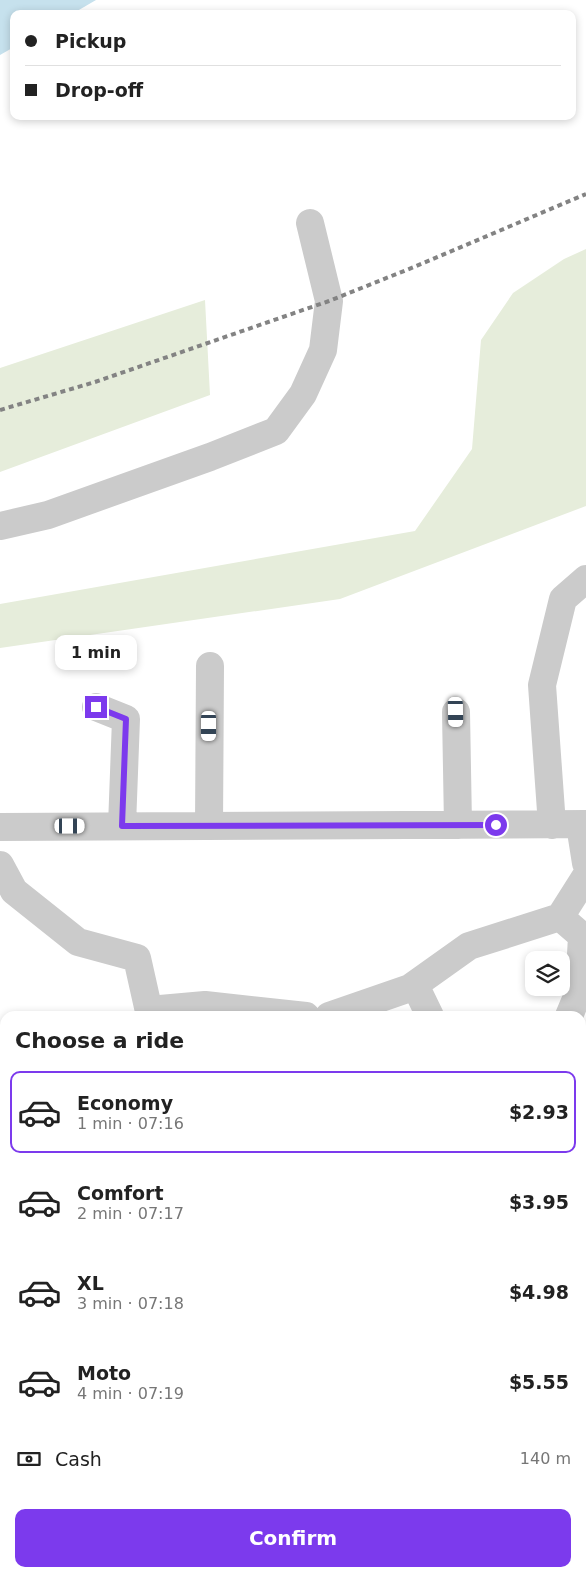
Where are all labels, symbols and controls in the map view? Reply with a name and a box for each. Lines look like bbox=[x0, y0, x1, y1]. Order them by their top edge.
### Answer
text: Pickup bbox=[55, 30, 126, 52]
text: Drop-off bbox=[55, 79, 143, 101]
callout: 1 min bbox=[55, 634, 137, 670]
text: 1 min bbox=[71, 643, 121, 662]
route end bbox=[85, 696, 107, 718]
car bbox=[448, 697, 463, 727]
car bbox=[201, 711, 216, 741]
route start bbox=[485, 814, 507, 836]
car bbox=[55, 819, 85, 834]
map controls bbox=[525, 951, 570, 996]
button: layers bbox=[525, 951, 570, 996]
text: Choose a ride bbox=[15, 1028, 184, 1053]
icon: car bbox=[17, 1090, 62, 1135]
text: Economy bbox=[77, 1092, 173, 1114]
text: $2.93 bbox=[509, 1101, 569, 1123]
text: 1 min · 07:16 bbox=[77, 1114, 184, 1133]
icon: car bbox=[17, 1180, 62, 1225]
text: Comfort bbox=[77, 1182, 164, 1204]
text: $3.95 bbox=[509, 1191, 569, 1213]
text: 2 min · 07:17 bbox=[77, 1204, 184, 1223]
icon: car bbox=[17, 1270, 62, 1315]
text: XL bbox=[77, 1272, 104, 1294]
text: $4.98 bbox=[509, 1281, 569, 1303]
text: 3 min · 07:18 bbox=[77, 1294, 184, 1313]
icon: car bbox=[17, 1360, 62, 1405]
text: Moto bbox=[77, 1362, 131, 1384]
text: $5.55 bbox=[509, 1371, 569, 1393]
text: 4 min · 07:19 bbox=[77, 1384, 184, 1403]
icon: cash bbox=[15, 1445, 43, 1473]
text: Cash bbox=[55, 1448, 102, 1470]
text: 140 m bbox=[520, 1449, 571, 1468]
button: Confirm bbox=[15, 1509, 571, 1567]

